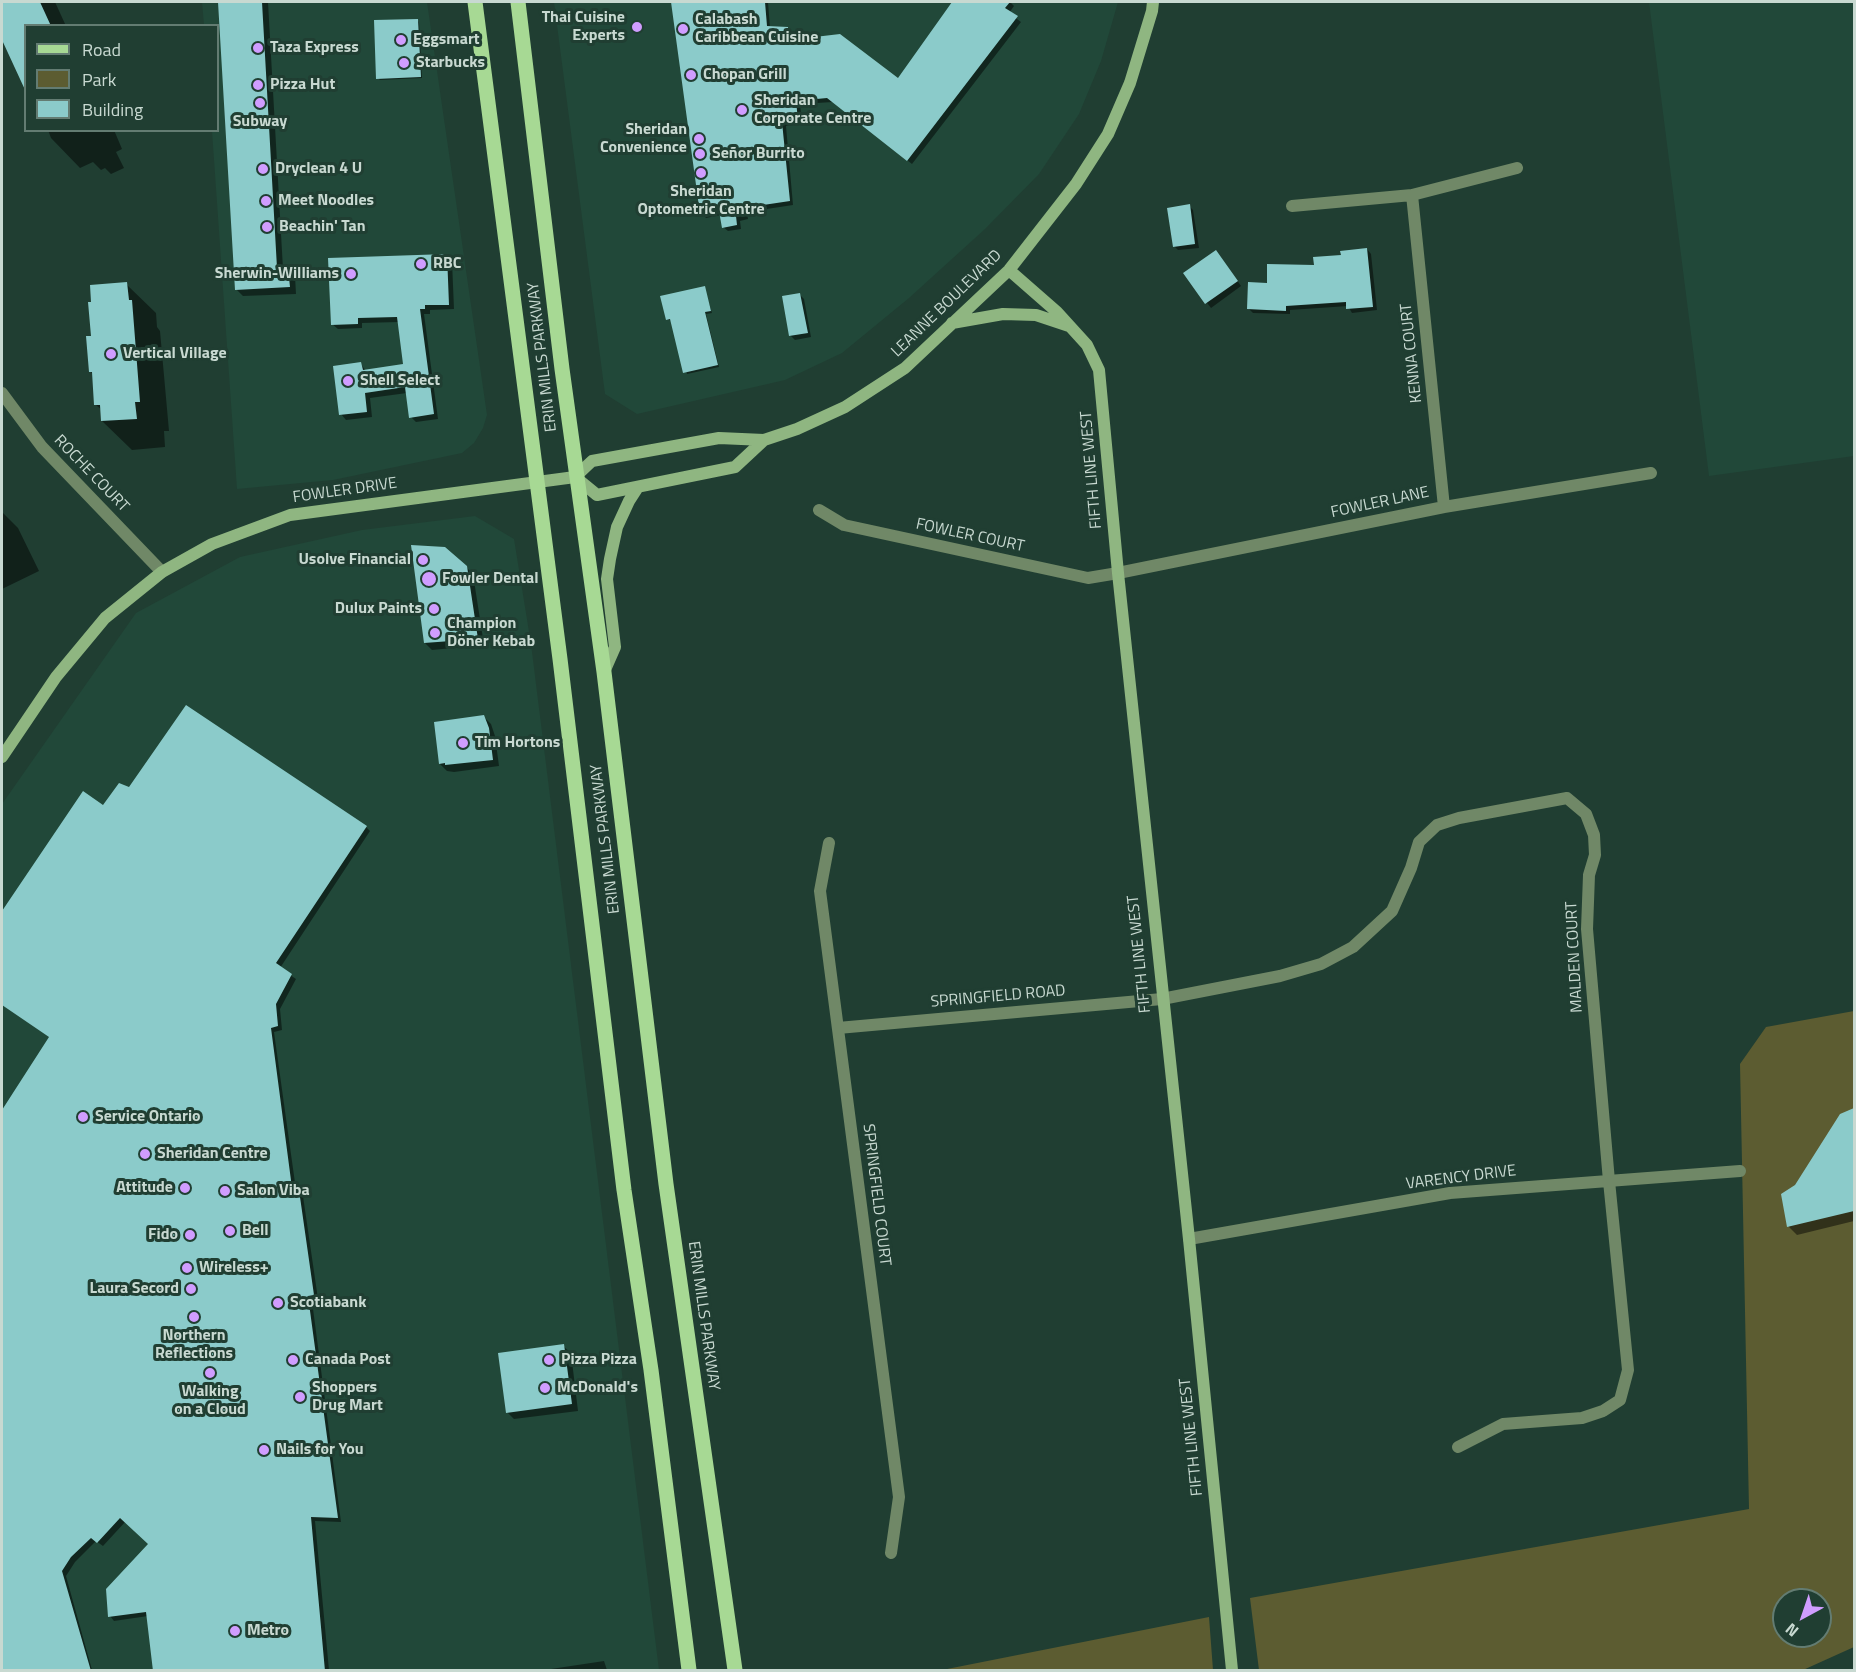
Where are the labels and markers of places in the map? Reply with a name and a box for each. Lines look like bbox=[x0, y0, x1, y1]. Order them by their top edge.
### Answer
place label: Thai Cuisine Experts bbox=[542, 8, 625, 46]
place label: Calabash Caribbean Cuisine bbox=[695, 10, 818, 48]
marker: Thai Cuisine Experts bbox=[630, 20, 644, 34]
marker: Calabash Caribbean Cuisine bbox=[676, 22, 690, 36]
place label: Eggsmart bbox=[413, 30, 480, 50]
marker: Eggsmart bbox=[394, 33, 408, 47]
place label: Taza Express bbox=[270, 38, 359, 58]
marker: Taza Express bbox=[251, 41, 265, 55]
place label: Starbucks bbox=[416, 53, 485, 73]
marker: Starbucks bbox=[397, 56, 411, 70]
place label: Chopan Grill bbox=[703, 65, 787, 85]
marker: Chopan Grill bbox=[684, 68, 698, 82]
place label: Pizza Hut bbox=[270, 75, 335, 95]
marker: Pizza Hut bbox=[251, 78, 265, 92]
place label: Sheridan Corporate Centre bbox=[754, 91, 871, 129]
marker: Subway bbox=[253, 96, 267, 110]
marker: Sheridan Corporate Centre bbox=[735, 103, 749, 117]
place label: Subway bbox=[233, 112, 287, 132]
place label: Sheridan Convenience bbox=[600, 120, 687, 158]
marker: Sheridan Convenience bbox=[692, 132, 706, 146]
place label: Señor Burrito bbox=[712, 144, 805, 164]
marker: Señor Burrito bbox=[693, 147, 707, 161]
place label: Dryclean 4 U bbox=[275, 159, 362, 179]
marker: Dryclean 4 U bbox=[256, 162, 270, 176]
marker: Sheridan Optometric Centre bbox=[694, 166, 708, 180]
place label: Sheridan Optometric Centre bbox=[637, 182, 765, 220]
place label: Meet Noodles bbox=[278, 191, 374, 211]
marker: Meet Noodles bbox=[259, 194, 273, 208]
place label: Beachin' Tan bbox=[279, 217, 366, 237]
marker: Beachin' Tan bbox=[260, 220, 274, 234]
place label: RBC bbox=[433, 254, 461, 274]
marker: RBC bbox=[414, 257, 428, 271]
place label: Sherwin-Williams bbox=[215, 264, 339, 284]
marker: Sherwin-Williams bbox=[344, 267, 358, 281]
place label: Vertical Village bbox=[123, 344, 227, 364]
marker: Vertical Village bbox=[104, 347, 118, 361]
place label: Shell Select bbox=[360, 371, 440, 391]
marker: Shell Select bbox=[341, 374, 355, 388]
place label: Usolve Financial bbox=[298, 550, 411, 570]
marker: Usolve Financial bbox=[416, 553, 430, 567]
place label: Fowler Dental bbox=[442, 569, 539, 589]
marker: Fowler Dental bbox=[420, 570, 438, 588]
place label: Dulux Paints bbox=[335, 599, 422, 619]
marker: Dulux Paints bbox=[427, 602, 441, 616]
place label: Champion Döner Kebab bbox=[447, 614, 535, 652]
marker: Champion Döner Kebab bbox=[428, 626, 442, 640]
place label: Tim Hortons bbox=[475, 733, 560, 753]
marker: Tim Hortons bbox=[456, 736, 470, 750]
place label: Service Ontario bbox=[95, 1107, 201, 1127]
marker: Service Ontario bbox=[76, 1110, 90, 1124]
place label: Sheridan Centre bbox=[157, 1144, 268, 1164]
marker: Sheridan Centre bbox=[138, 1147, 152, 1161]
place label: Attitude bbox=[116, 1178, 173, 1198]
marker: Attitude bbox=[178, 1181, 192, 1195]
place label: Salon Viba bbox=[237, 1181, 310, 1201]
marker: Salon Viba bbox=[218, 1184, 232, 1198]
place label: Bell bbox=[242, 1221, 269, 1241]
marker: Bell bbox=[223, 1224, 237, 1238]
place label: Fido bbox=[148, 1225, 178, 1245]
marker: Fido bbox=[183, 1228, 197, 1242]
place label: Wireless+ bbox=[199, 1258, 269, 1278]
marker: Wireless+ bbox=[180, 1261, 194, 1275]
place label: Laura Secord bbox=[90, 1279, 179, 1299]
marker: Laura Secord bbox=[184, 1282, 198, 1296]
place label: Scotiabank bbox=[290, 1293, 366, 1313]
marker: Scotiabank bbox=[271, 1296, 285, 1310]
marker: Northern Reflections bbox=[187, 1310, 201, 1324]
place label: Northern Reflections bbox=[155, 1326, 233, 1364]
place label: Canada Post bbox=[305, 1350, 391, 1370]
place label: Pizza Pizza bbox=[561, 1350, 637, 1370]
marker: Canada Post bbox=[286, 1353, 300, 1367]
marker: Pizza Pizza bbox=[542, 1353, 556, 1367]
marker: Walking on a Cloud bbox=[203, 1366, 217, 1380]
place label: Shoppers Drug Mart bbox=[312, 1378, 383, 1416]
place label: McDonald's bbox=[557, 1378, 638, 1398]
marker: McDonald's bbox=[538, 1381, 552, 1395]
place label: Walking on a Cloud bbox=[174, 1382, 246, 1420]
marker: Shoppers Drug Mart bbox=[293, 1390, 307, 1404]
place label: Nails for You bbox=[276, 1440, 364, 1460]
marker: Nails for You bbox=[257, 1443, 271, 1457]
place label: Metro bbox=[247, 1621, 289, 1641]
marker: Metro bbox=[228, 1624, 242, 1638]

